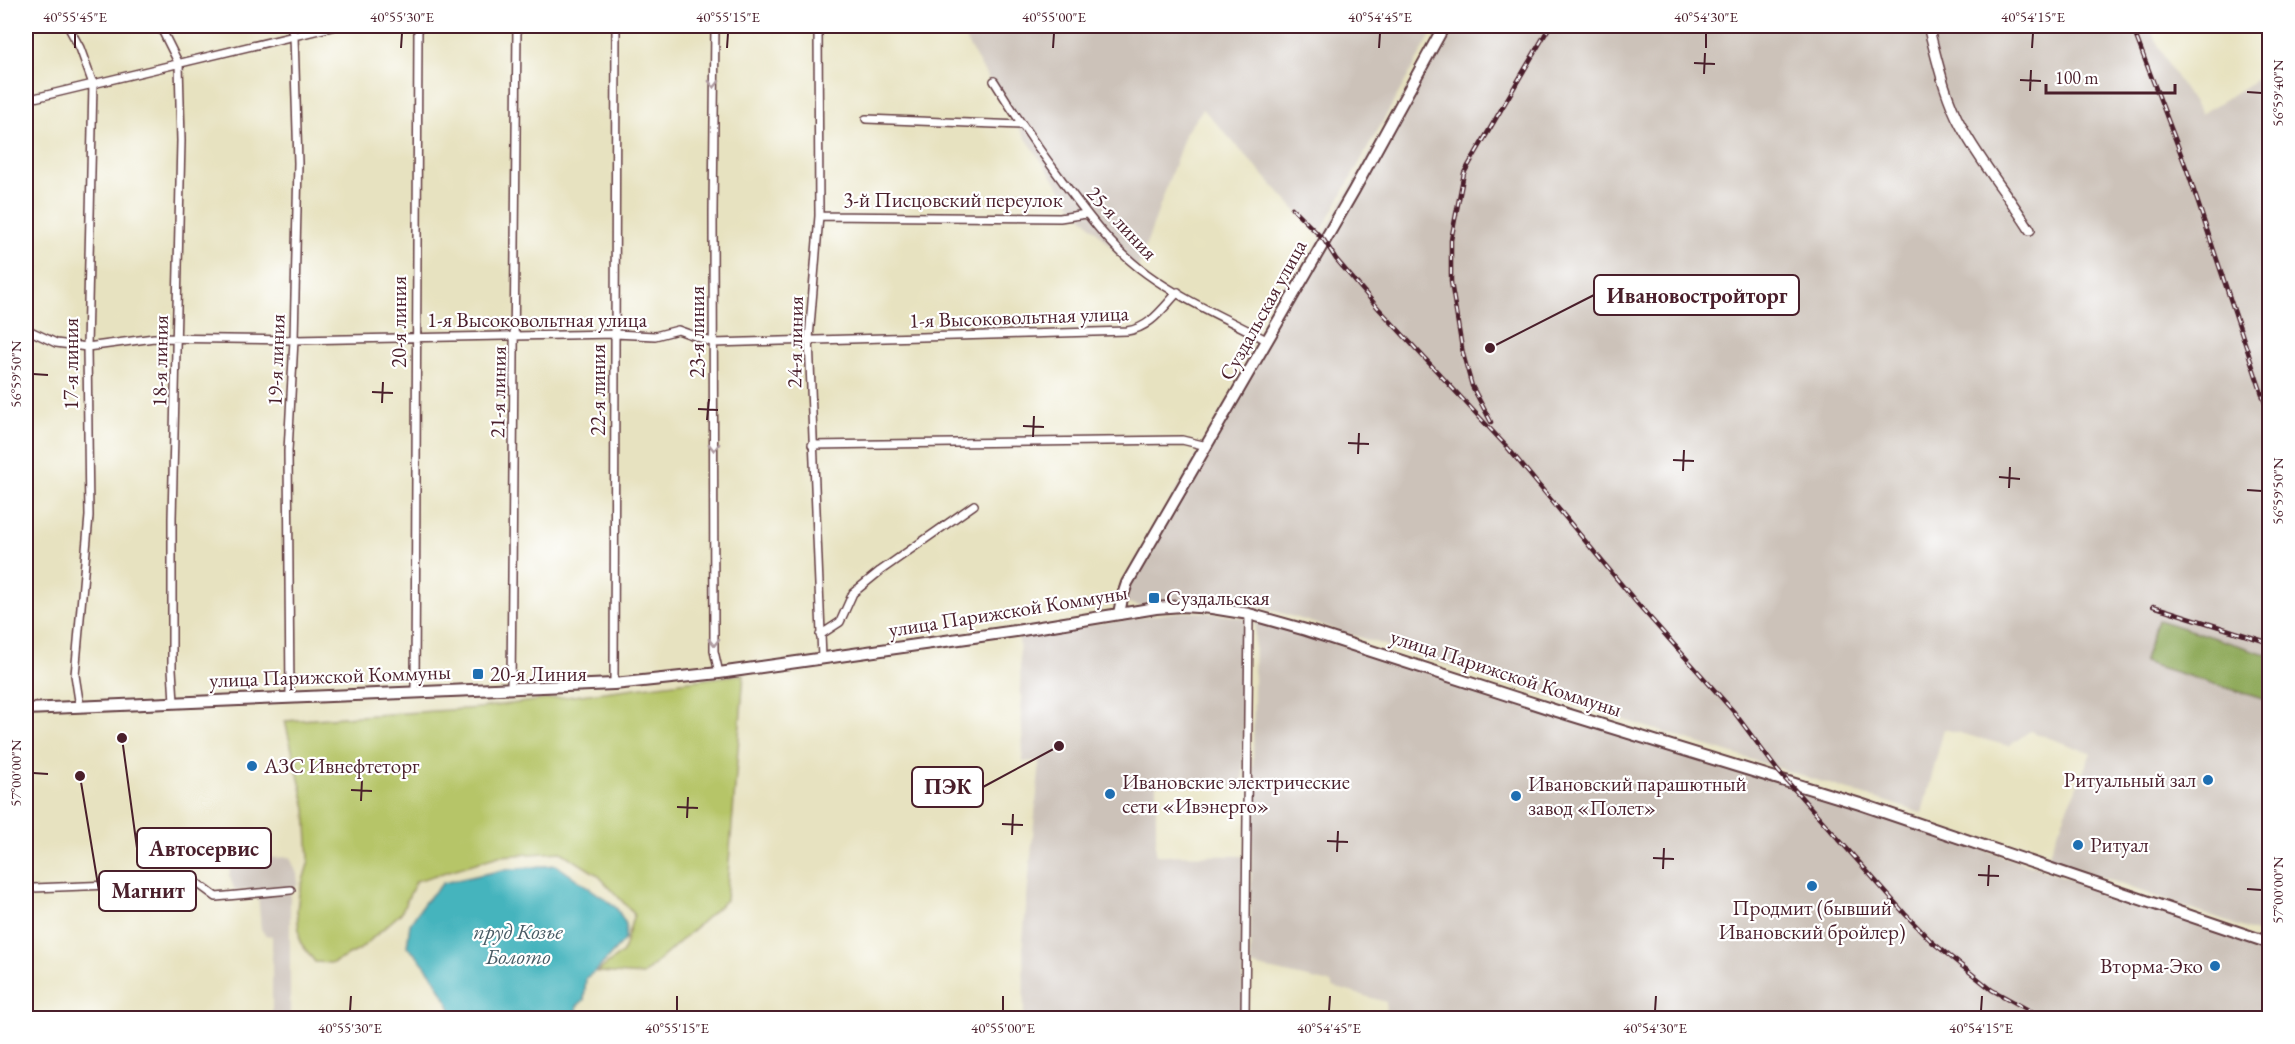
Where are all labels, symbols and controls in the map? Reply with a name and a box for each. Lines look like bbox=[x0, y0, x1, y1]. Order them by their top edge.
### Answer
text: 40°55'45"E bbox=[43, 7, 108, 26]
text: 40°55'30"E bbox=[370, 7, 435, 26]
text: 40°55'15"E bbox=[696, 7, 761, 26]
text: 40°55'00"E bbox=[1022, 7, 1087, 26]
text: 40°54'45"E bbox=[1348, 7, 1413, 26]
text: 40°54'30"E bbox=[1674, 7, 1739, 26]
text: 40°54'15"E bbox=[2001, 7, 2066, 26]
scale bar bbox=[2046, 57, 2175, 95]
text: 56°59'40"N bbox=[2268, 59, 2287, 127]
text: 100 m bbox=[2055, 66, 2099, 89]
one-way arrow bbox=[708, 79, 720, 88]
street label: 25-я линия bbox=[1081, 180, 1164, 266]
street label: 3-й Писцовский переулок bbox=[843, 186, 1063, 213]
street label: Суздальская улица bbox=[1213, 234, 1313, 385]
callout: Ивановостройторг bbox=[1594, 275, 1799, 315]
street label: 20-я линия bbox=[385, 276, 412, 368]
text: Ивановостройторг bbox=[1607, 281, 1788, 310]
street label: 23-я линия bbox=[683, 286, 710, 378]
street label: 24-я линия bbox=[780, 296, 809, 388]
street label: 1-я Высоковольтная улица bbox=[909, 299, 1130, 334]
street label: 1-я Высоковольтная улица bbox=[427, 306, 648, 333]
street label: 19-я линия bbox=[260, 313, 291, 406]
street label: 18-я линия bbox=[145, 315, 174, 407]
street label: 17-я линия bbox=[57, 318, 84, 410]
text: 56°59'50"N bbox=[6, 340, 25, 408]
street label: 22-я линия bbox=[584, 344, 611, 436]
street label: 21-я линия bbox=[483, 346, 512, 438]
one-way arrow bbox=[708, 442, 720, 451]
text: 56°59'50"N bbox=[2268, 457, 2287, 525]
street label: улица Парижской Коммуны bbox=[886, 578, 1130, 643]
place label: Суздальская bbox=[1166, 584, 1270, 611]
marker: Суздальская bbox=[1147, 591, 1161, 605]
street label: улица Парижской Коммуны bbox=[1387, 622, 1625, 723]
one-way arrow bbox=[708, 637, 721, 646]
street label: улица Парижской Коммуны bbox=[209, 658, 451, 693]
place label: 20-я Линия bbox=[490, 660, 587, 687]
marker: 20-я Линия bbox=[471, 667, 485, 681]
text: 57°00'00"N bbox=[6, 739, 25, 807]
place label: АЗС Ивнефтеторг bbox=[263, 752, 420, 779]
marker: АЗС Ивнефтеторг bbox=[245, 759, 259, 773]
place label: Ритуальный зал bbox=[2064, 766, 2196, 793]
callout: ПЭК bbox=[912, 767, 983, 807]
place label: Ивановские электрические сети «Ивэнерго» bbox=[1122, 768, 1350, 819]
place label: Ивановский парашютный завод «Полет» bbox=[1528, 770, 1747, 821]
text: ПЭК bbox=[924, 772, 972, 801]
marker: Ритуальный зал bbox=[2201, 773, 2215, 787]
marker: Ивановские электрические сети «Ивэнерго» bbox=[1103, 787, 1117, 801]
marker: Ивановский парашютный завод «Полет» bbox=[1509, 789, 1523, 803]
callout: Автосервис bbox=[137, 828, 271, 868]
place label: Ритуал bbox=[2090, 831, 2149, 858]
text: Автосервис bbox=[148, 834, 259, 863]
marker: Ритуал bbox=[2071, 838, 2085, 852]
text: 57°00'00"N bbox=[2268, 856, 2287, 924]
callout: Магнит bbox=[99, 871, 196, 911]
text: Магнит bbox=[111, 876, 185, 905]
marker: Продмит (бывший Ивановский бройлер) bbox=[1805, 879, 1819, 893]
place label: Продмит (бывший Ивановский бройлер) bbox=[1718, 894, 1906, 945]
water label: пруд Козье Болото bbox=[473, 917, 563, 971]
place label: Вторма-Эко bbox=[2100, 952, 2203, 979]
marker: Вторма-Эко bbox=[2208, 959, 2222, 973]
text: 40°55'30"E bbox=[318, 1018, 383, 1037]
text: 40°55'15"E bbox=[645, 1018, 710, 1037]
text: 40°55'00"E bbox=[971, 1018, 1036, 1037]
text: 40°54'45"E bbox=[1297, 1018, 1362, 1037]
text: 40°54'30"E bbox=[1623, 1018, 1688, 1037]
text: 40°54'15"E bbox=[1949, 1018, 2014, 1037]

